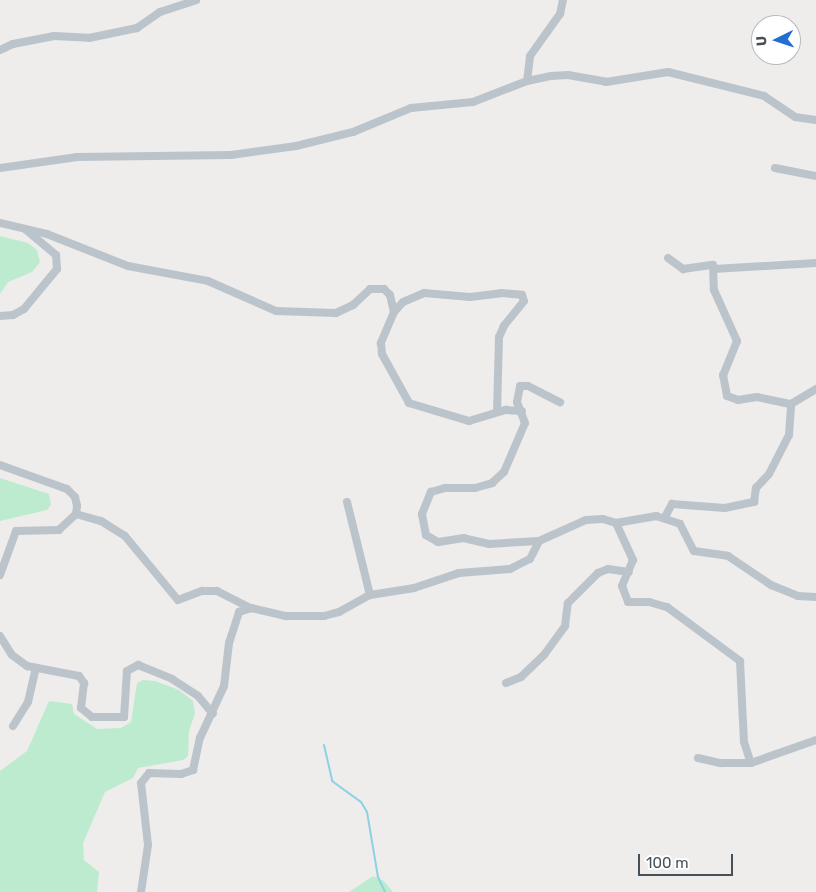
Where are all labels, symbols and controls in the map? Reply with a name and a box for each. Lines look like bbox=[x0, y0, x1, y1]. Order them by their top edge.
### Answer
north arrow bbox=[751, 15, 801, 65]
text: U bbox=[753, 35, 770, 47]
scale bar bbox=[641, 844, 736, 876]
text: 100 m bbox=[646, 854, 688, 872]

